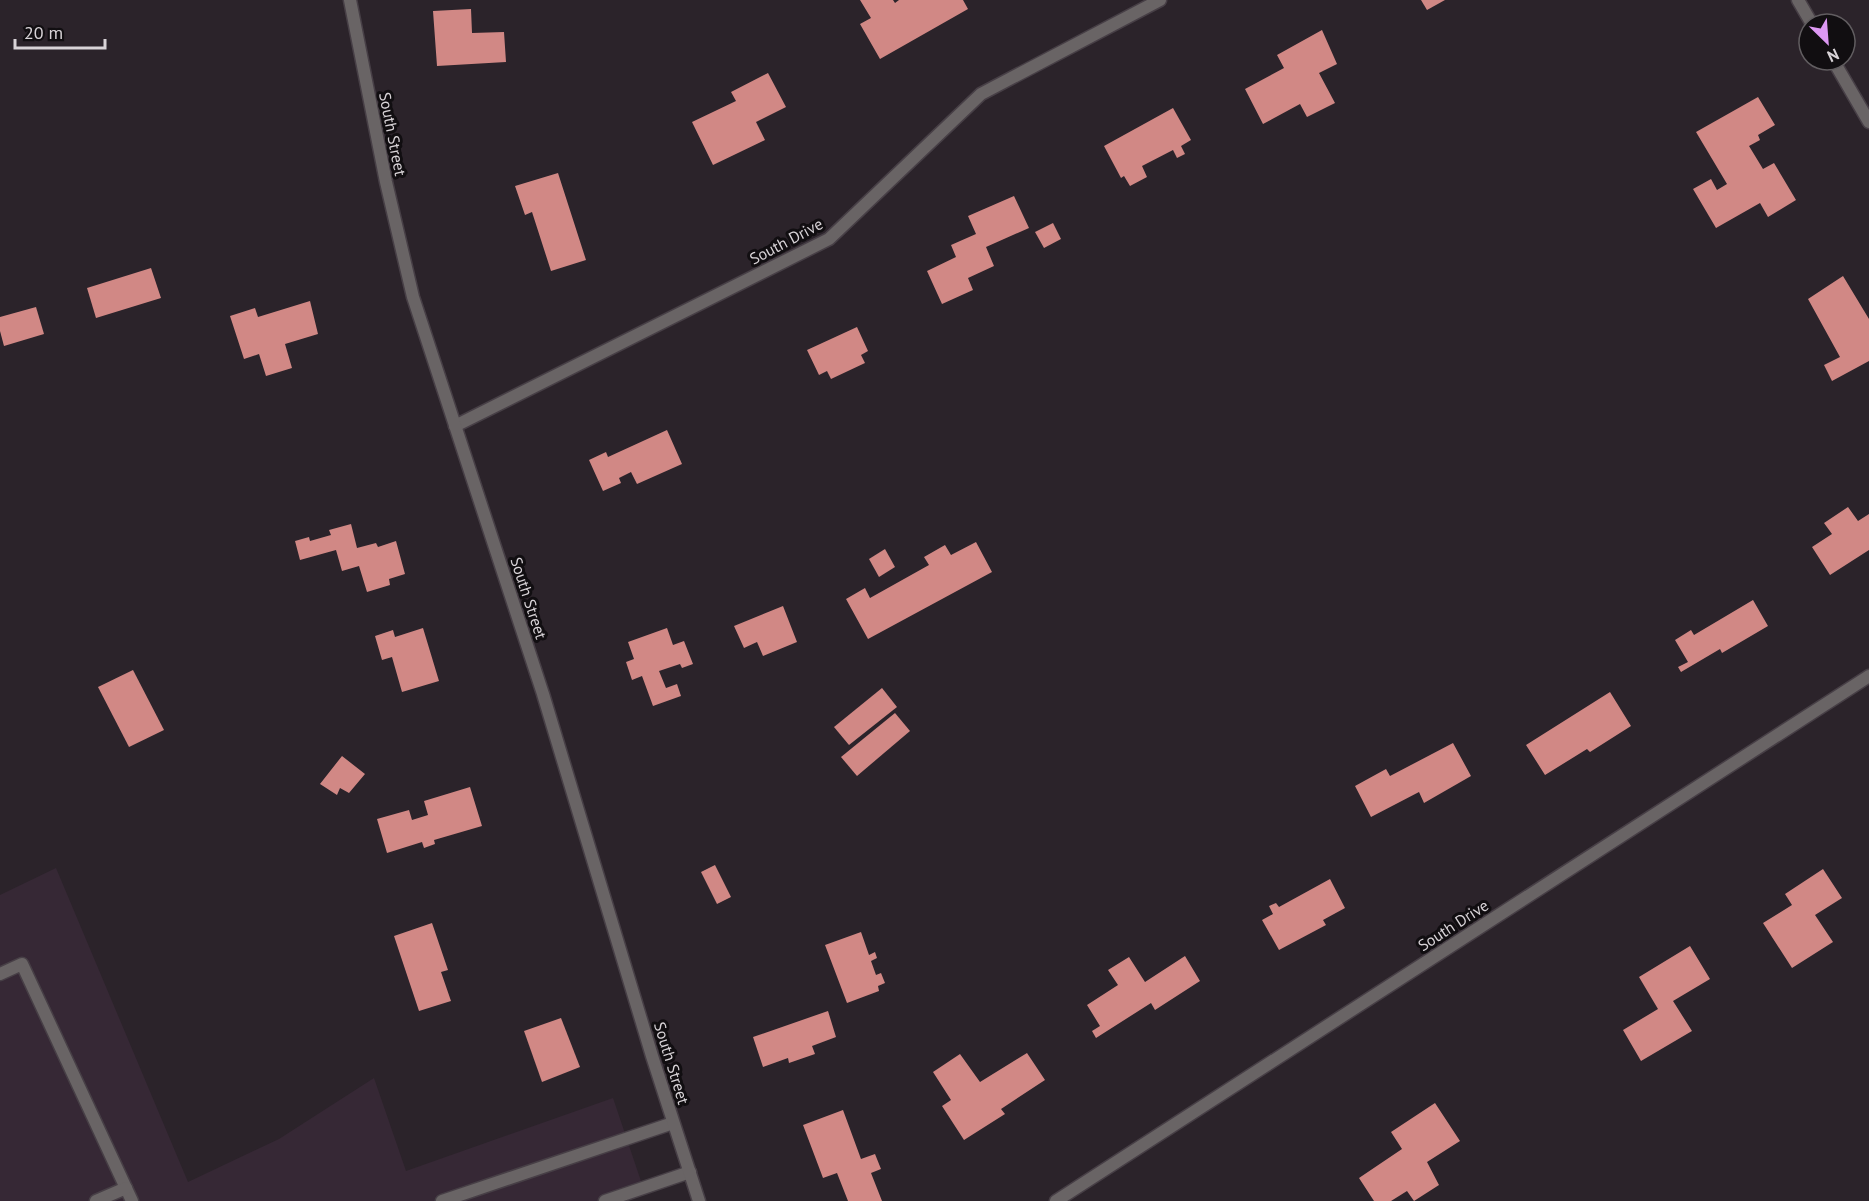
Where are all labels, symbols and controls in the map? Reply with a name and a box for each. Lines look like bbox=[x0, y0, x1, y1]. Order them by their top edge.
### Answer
scale bar bbox=[15, 12, 105, 50]
north arrow bbox=[1797, 12, 1857, 72]
text: 20 m bbox=[24, 21, 63, 44]
text: N bbox=[1824, 44, 1842, 67]
street label: South Street bbox=[375, 90, 411, 178]
street label: South Drive bbox=[746, 213, 826, 269]
street label: South Street bbox=[506, 554, 552, 642]
street label: South Drive bbox=[1414, 895, 1492, 955]
street label: South Street bbox=[650, 1019, 694, 1107]

